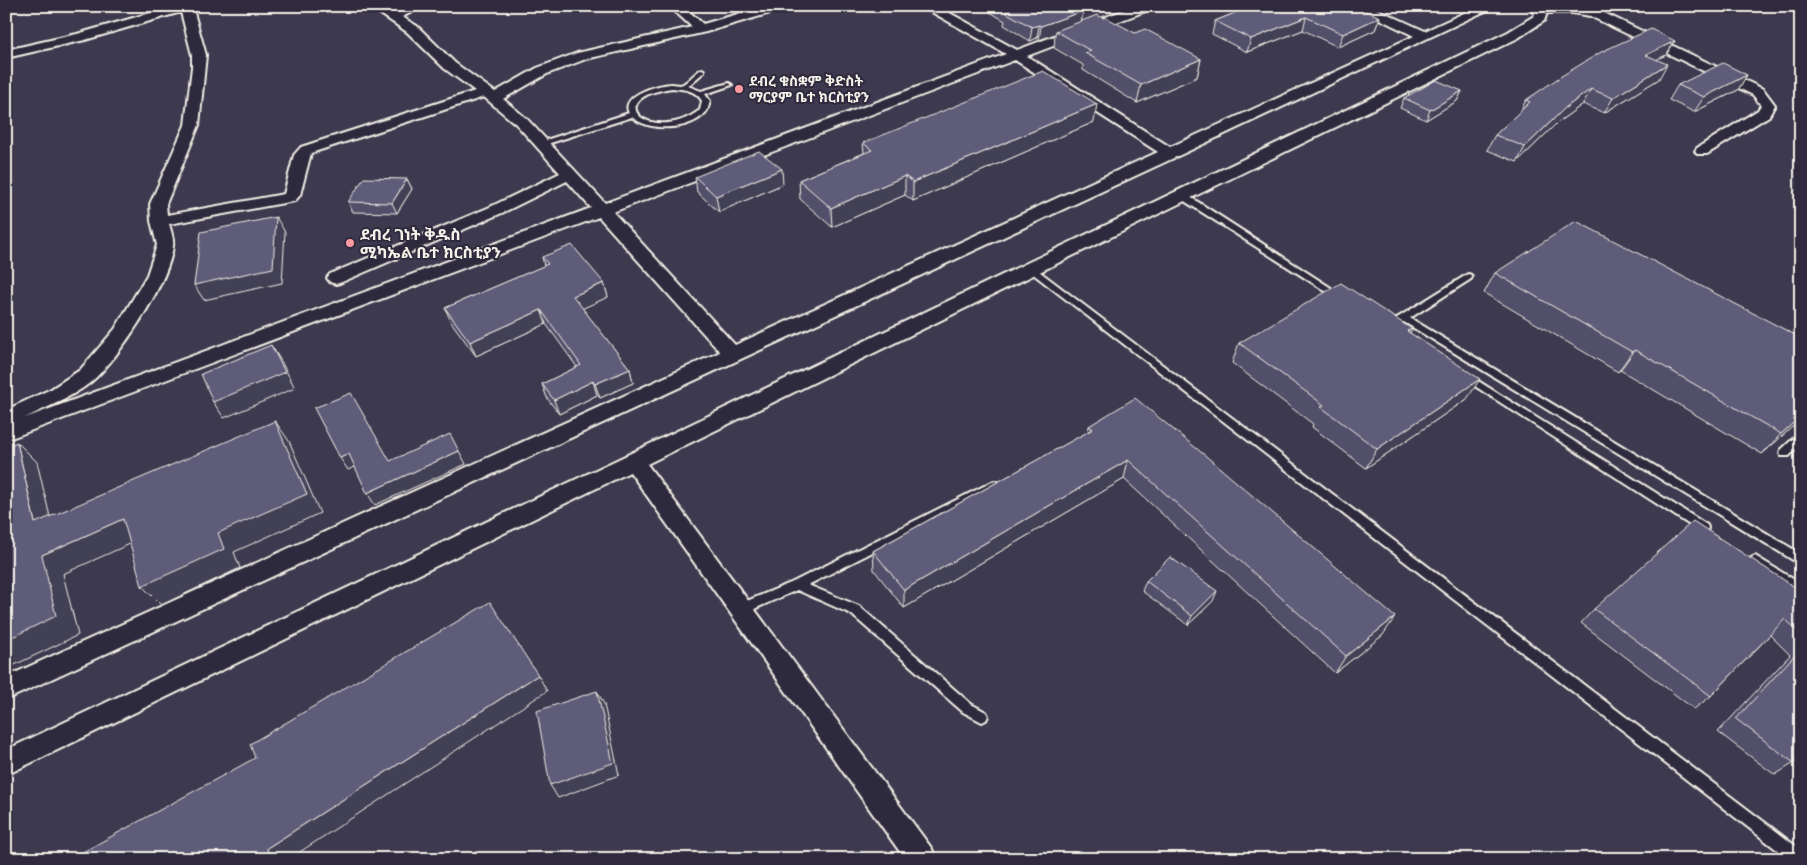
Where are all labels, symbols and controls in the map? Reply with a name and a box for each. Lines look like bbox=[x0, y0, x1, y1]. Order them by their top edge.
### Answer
place label: ደብረ ቁስቋም ቅድስት ማርያም ቤተ ክርስቲያን bbox=[749, 72, 869, 106]
marker: ደብረ ቁስቋም ቅድስት ማርያም ቤተ ክርስቲያን bbox=[733, 83, 745, 95]
place label: ደብረ ገነት ቅዱስ ሚካኤል ቤተ ክርስቲያን bbox=[360, 224, 501, 262]
marker: ደብረ ገነት ቅዱስ ሚካኤል ቤተ ክርስቲያን bbox=[344, 237, 356, 249]

